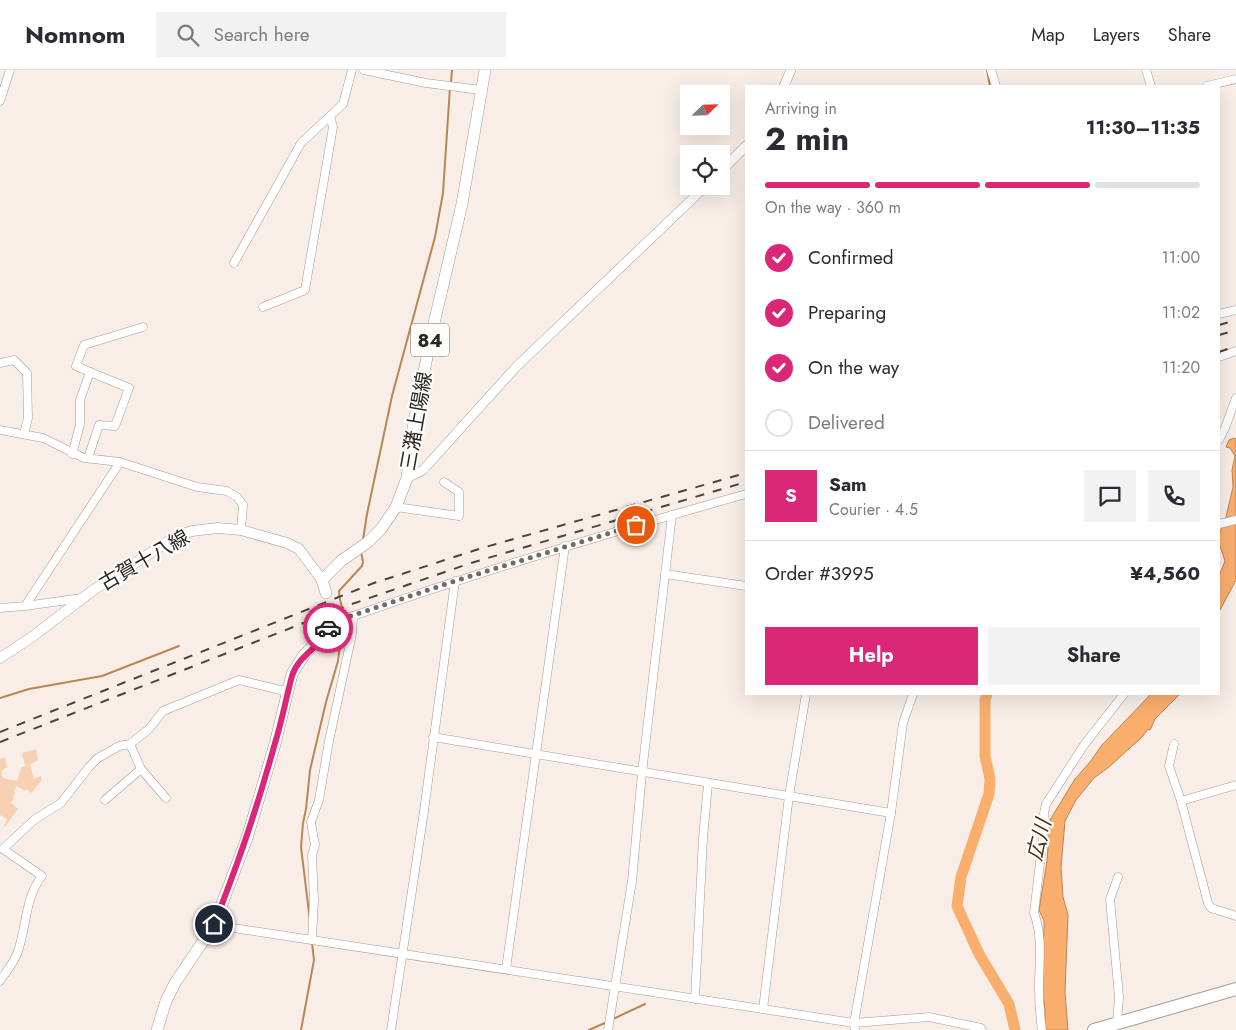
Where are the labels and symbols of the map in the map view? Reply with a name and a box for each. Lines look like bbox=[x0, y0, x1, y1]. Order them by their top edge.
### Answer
north arrow bbox=[680, 85, 730, 135]
road number: 84 bbox=[411, 324, 449, 356]
street label: 三潴上陽線 bbox=[394, 369, 439, 473]
pin bbox=[615, 504, 657, 546]
street label: 古賀十八線 bbox=[94, 523, 195, 598]
courier bbox=[303, 603, 353, 653]
water label: 広川 bbox=[1019, 814, 1059, 864]
pin bbox=[193, 903, 235, 945]

